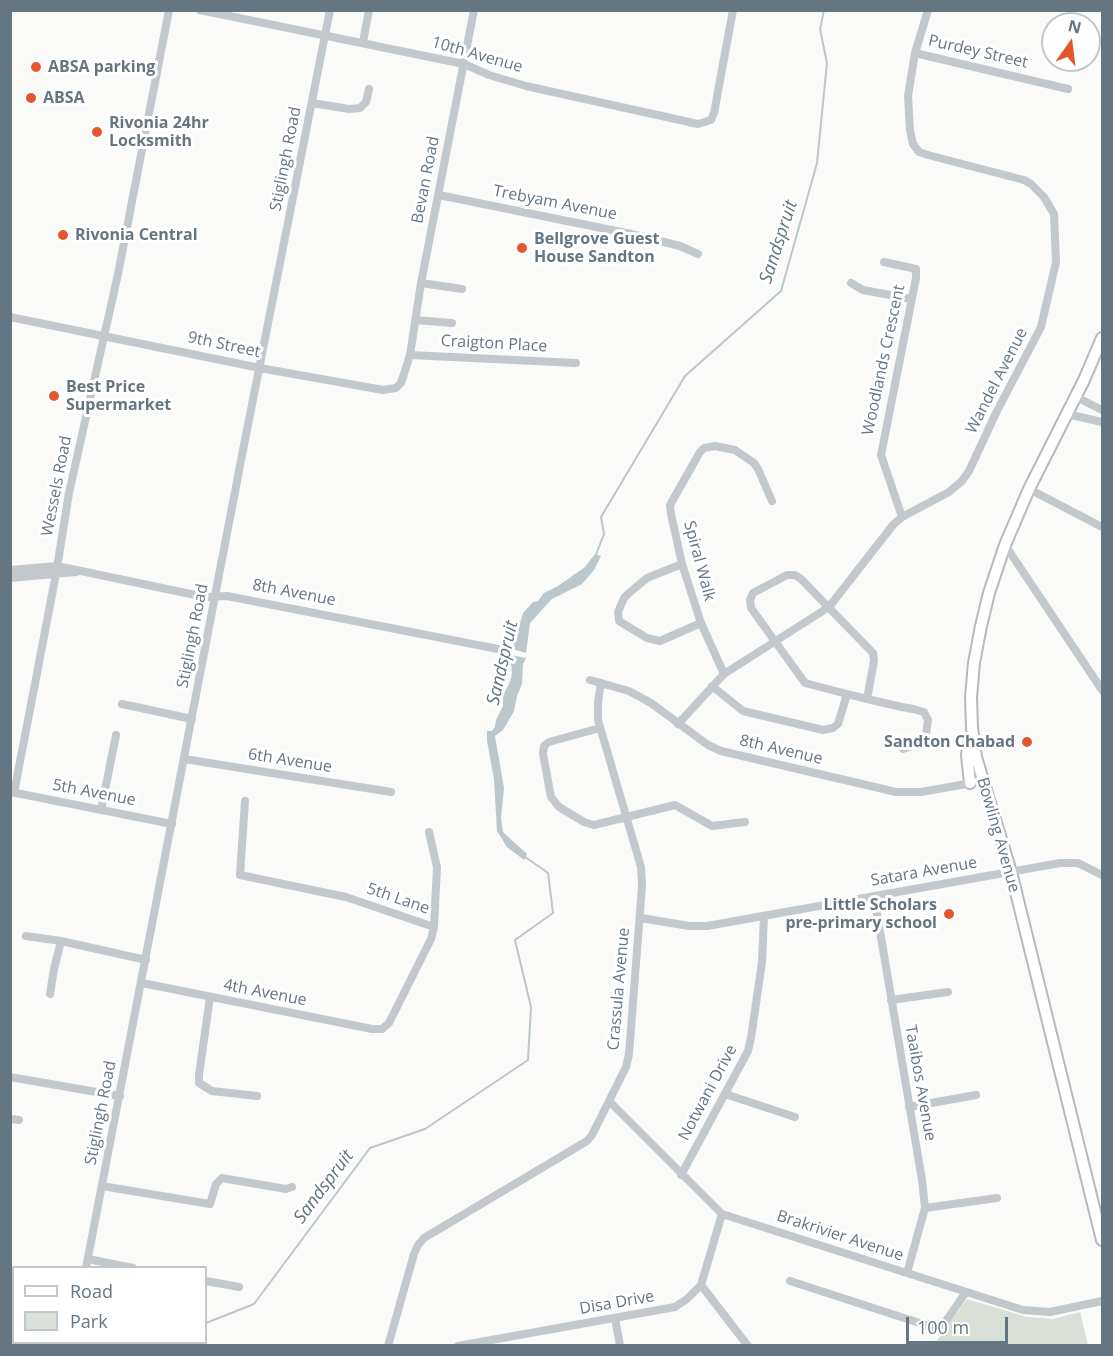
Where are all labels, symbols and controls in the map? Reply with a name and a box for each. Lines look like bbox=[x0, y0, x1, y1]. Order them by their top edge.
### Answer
north arrow bbox=[1041, 12, 1101, 72]
text: N bbox=[1066, 14, 1084, 39]
street label: Purdey Street bbox=[926, 31, 1030, 73]
street label: 10th Avenue bbox=[429, 33, 525, 77]
place label: ABSA parking bbox=[48, 57, 155, 77]
marker: ABSA parking bbox=[29, 60, 43, 74]
place label: ABSA bbox=[43, 88, 85, 108]
marker: ABSA bbox=[24, 91, 38, 105]
street label: Stiglingh Road bbox=[266, 105, 306, 213]
place label: Rivonia 24hr Locksmith bbox=[109, 113, 209, 151]
marker: Rivonia 24hr Locksmith bbox=[90, 125, 104, 139]
street label: Bevan Road bbox=[408, 135, 444, 225]
street label: Trebyam Avenue bbox=[491, 182, 619, 224]
water label: Sandspruit bbox=[755, 198, 803, 286]
place label: Rivonia Central bbox=[75, 225, 198, 245]
marker: Rivonia Central bbox=[56, 228, 70, 242]
place label: Bellgrove Guest House Sandton bbox=[534, 229, 659, 267]
marker: Bellgrove Guest House Sandton bbox=[515, 241, 529, 255]
street label: Woodlands Crescent bbox=[859, 283, 909, 437]
street label: Wandel Avenue bbox=[962, 325, 1032, 437]
street label: 9th Street bbox=[186, 328, 262, 362]
street label: Craigton Place bbox=[440, 332, 548, 356]
place label: Best Price Supermarket bbox=[66, 377, 171, 415]
marker: Best Price Supermarket bbox=[47, 389, 61, 403]
street label: Wessels Road bbox=[38, 434, 76, 538]
street label: Spiral Walk bbox=[679, 519, 719, 603]
street label: 8th Avenue bbox=[251, 576, 337, 610]
street label: Stiglingh Road bbox=[173, 582, 213, 690]
water label: Sandspruit bbox=[483, 619, 523, 707]
street label: 8th Avenue bbox=[738, 731, 824, 769]
place label: Sandton Chabad bbox=[884, 732, 1015, 752]
marker: Sandton Chabad bbox=[1020, 735, 1034, 749]
street label: 6th Avenue bbox=[247, 745, 333, 777]
street label: Bowling Avenue bbox=[972, 775, 1024, 895]
street label: 5th Avenue bbox=[51, 776, 137, 810]
street label: Satara Avenue bbox=[869, 853, 979, 891]
street label: 5th Lane bbox=[364, 879, 432, 919]
place label: Little Scholars pre-primary school bbox=[785, 895, 937, 933]
marker: Little Scholars pre-primary school bbox=[942, 907, 956, 921]
street label: Crassula Avenue bbox=[604, 927, 634, 1051]
street label: 4th Avenue bbox=[222, 976, 308, 1010]
street label: Taaibos Avenue bbox=[900, 1023, 940, 1143]
street label: Notwani Drive bbox=[675, 1042, 741, 1144]
street label: Stiglingh Road bbox=[81, 1059, 121, 1167]
water label: Sandspruit bbox=[289, 1146, 359, 1228]
street label: Brakrivier Avenue bbox=[774, 1206, 906, 1266]
legend bbox=[12, 1266, 207, 1344]
text: Road bbox=[70, 1279, 113, 1303]
street label: Disa Drive bbox=[578, 1287, 656, 1319]
scale bar bbox=[909, 1305, 1011, 1343]
text: Park bbox=[70, 1309, 108, 1333]
text: 100 m bbox=[917, 1315, 969, 1339]

